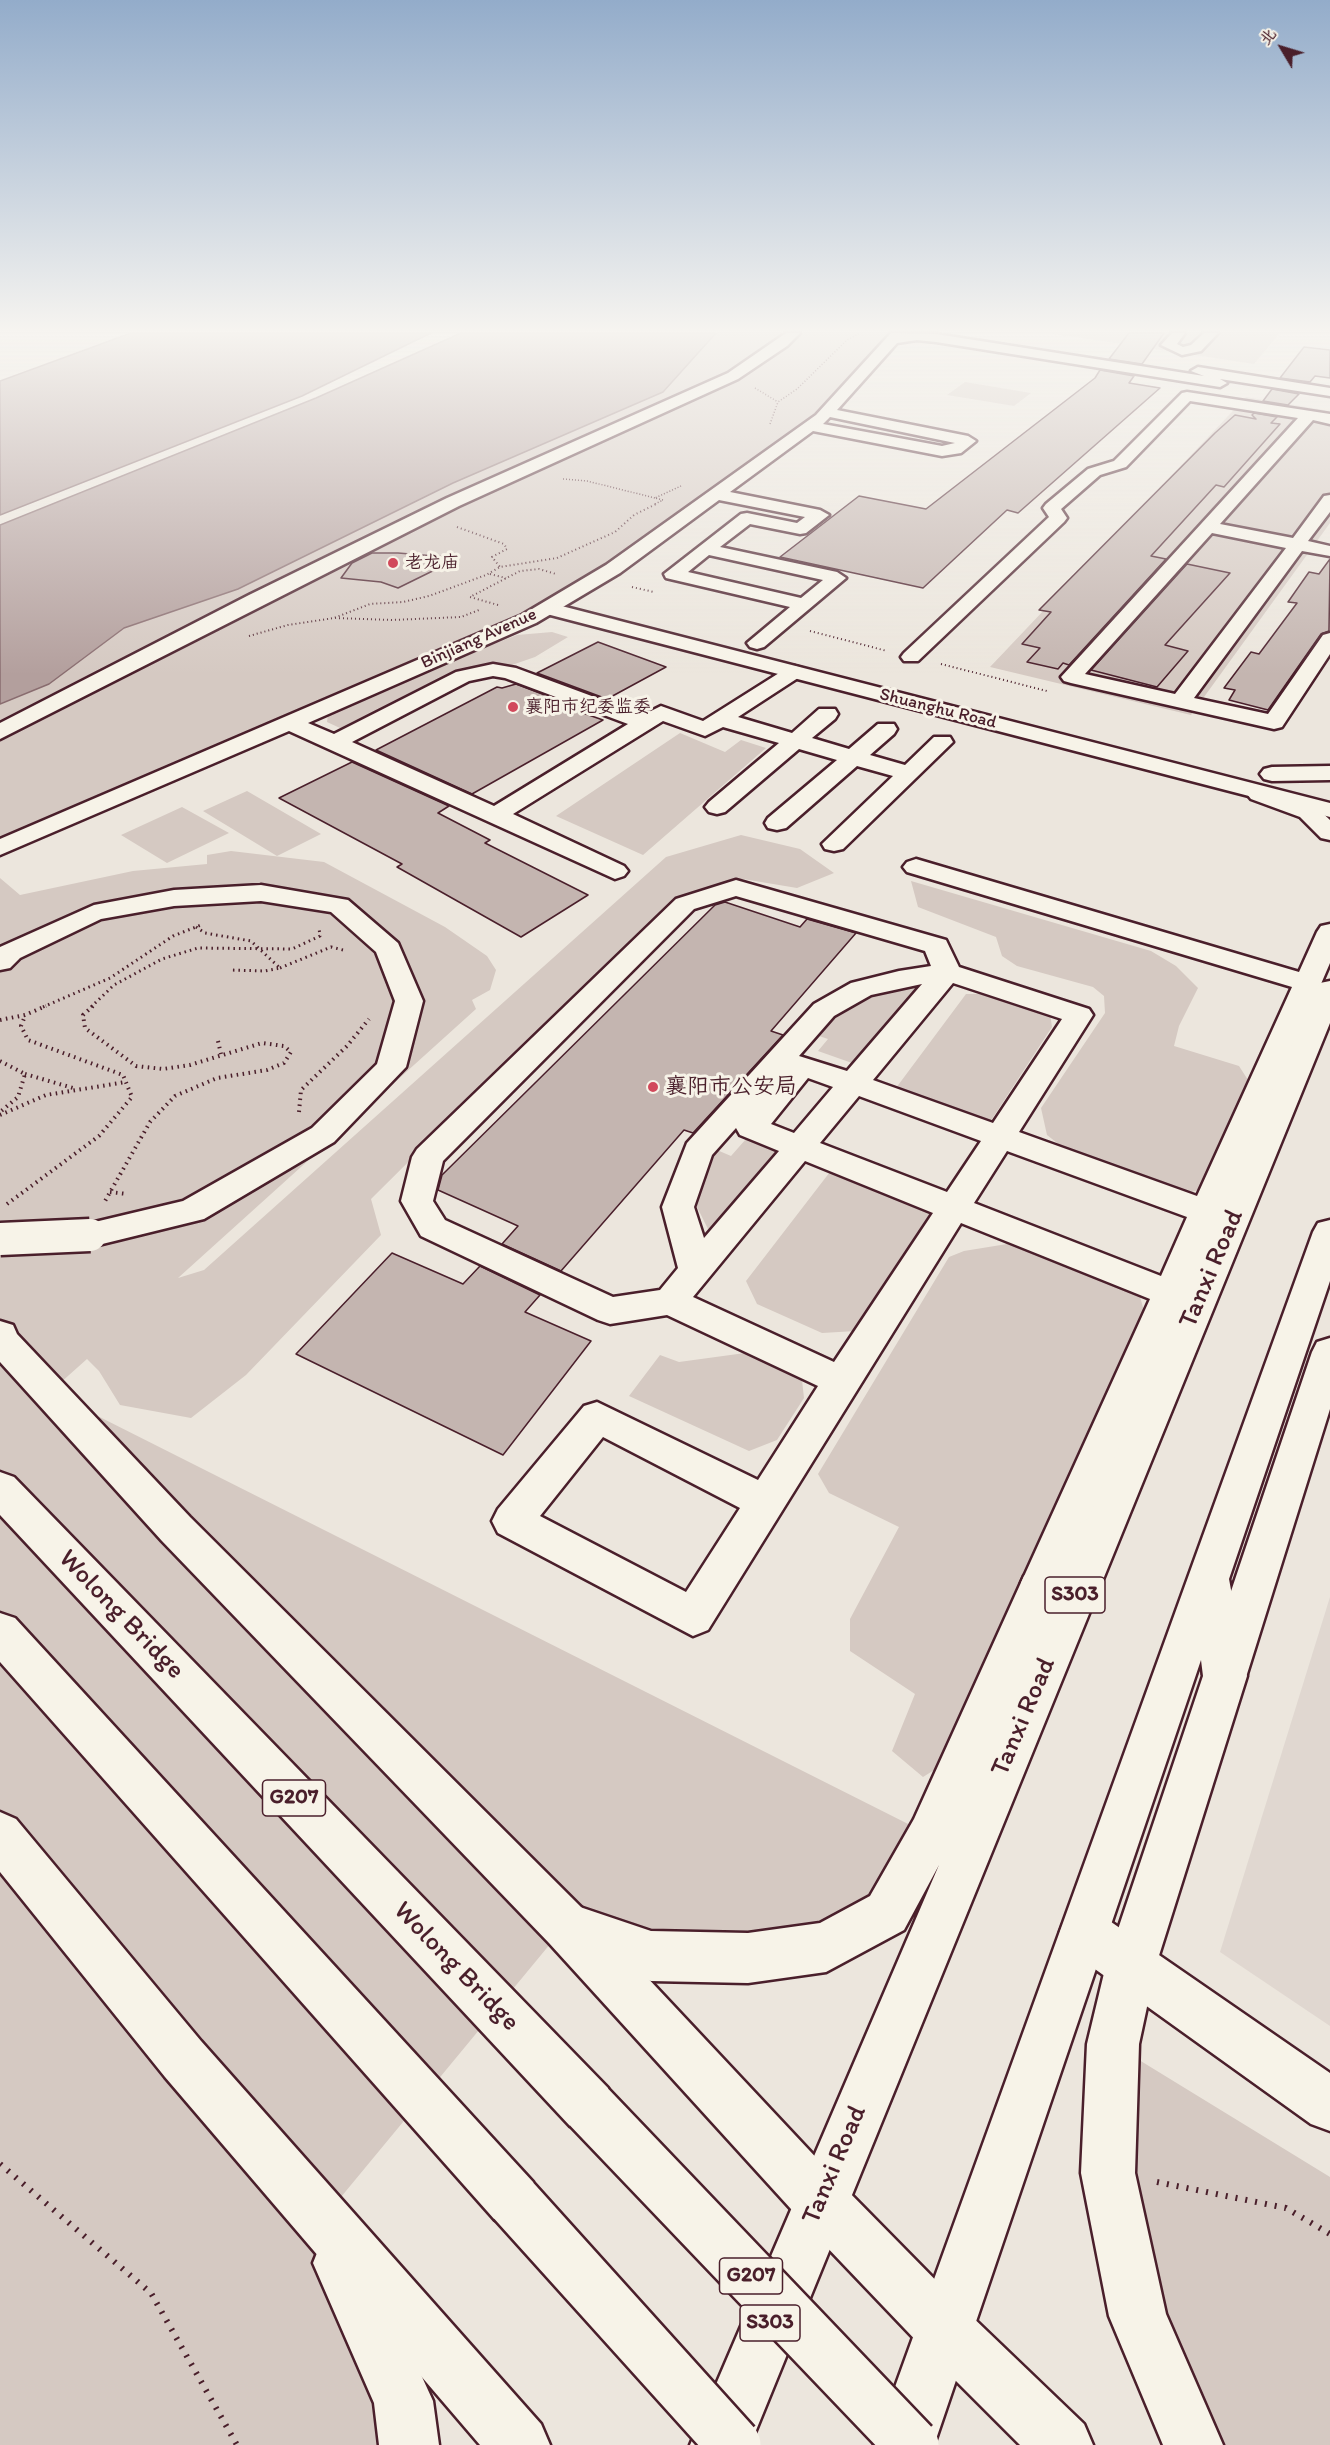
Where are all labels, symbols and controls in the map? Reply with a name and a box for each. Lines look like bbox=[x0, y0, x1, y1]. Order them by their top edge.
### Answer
north arrow bbox=[1252, 18, 1312, 78]
text: 北 bbox=[1255, 24, 1280, 49]
place label: 老龙庙 bbox=[405, 552, 459, 574]
marker: 老龙庙 bbox=[386, 556, 400, 570]
street label: Binjiang Avenue bbox=[418, 604, 540, 674]
street label: Shuanghu Road bbox=[877, 684, 999, 734]
place label: 襄阳市纪委监委 bbox=[525, 696, 651, 718]
marker: 襄阳市纪委监委 bbox=[506, 700, 520, 714]
place label: 襄阳市公安局 bbox=[665, 1074, 797, 1100]
marker: 襄阳市公安局 bbox=[646, 1080, 660, 1094]
street label: Tanxi Road bbox=[1173, 1205, 1251, 1333]
street label: Wolong Bridge bbox=[51, 1543, 191, 1687]
road number: S303 bbox=[1045, 1577, 1105, 1613]
street label: Tanxi Road bbox=[985, 1653, 1063, 1781]
road number: G207 bbox=[262, 1780, 326, 1816]
street label: Wolong Bridge bbox=[386, 1895, 526, 2039]
street label: Tanxi Road bbox=[796, 2101, 874, 2229]
road number: G207 bbox=[720, 2258, 783, 2294]
road number: S303 bbox=[740, 2305, 800, 2341]

